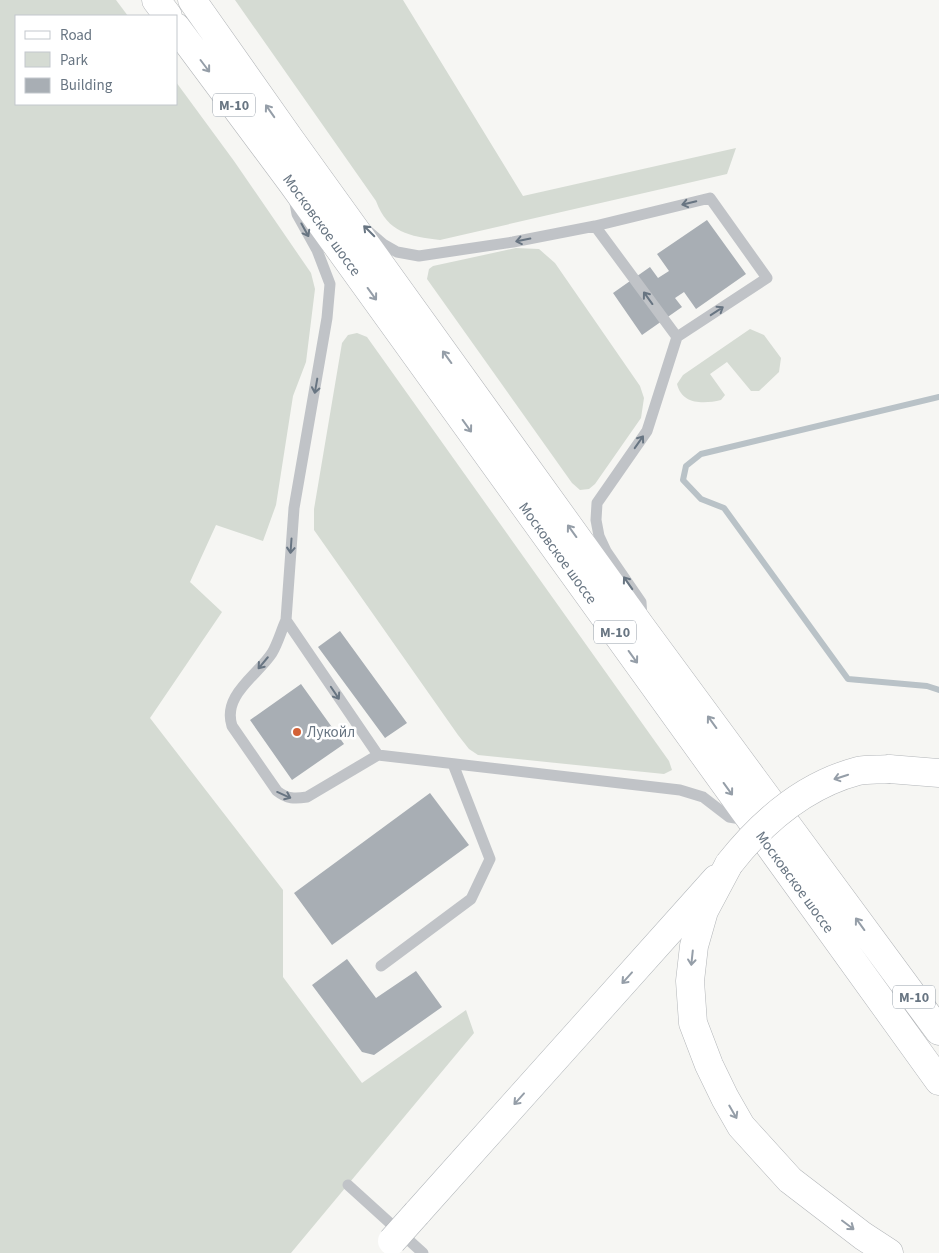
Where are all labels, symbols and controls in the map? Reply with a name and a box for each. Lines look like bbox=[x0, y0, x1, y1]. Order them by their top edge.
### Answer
legend bbox=[15, 15, 178, 105]
text: Road bbox=[60, 25, 92, 46]
text: Park bbox=[60, 50, 89, 71]
one-way arrow bbox=[200, 59, 210, 73]
text: Building bbox=[60, 75, 113, 96]
road number: М-10 bbox=[213, 94, 255, 116]
one-way arrow bbox=[265, 105, 275, 119]
street label: Московское шоссе bbox=[277, 170, 366, 280]
one-way arrow bbox=[681, 199, 697, 208]
one-way arrow bbox=[301, 222, 311, 236]
one-way arrow bbox=[363, 225, 376, 237]
one-way arrow bbox=[516, 236, 532, 245]
one-way arrow bbox=[367, 287, 377, 301]
one-way arrow bbox=[643, 291, 653, 305]
one-way arrow bbox=[710, 305, 724, 315]
one-way arrow bbox=[442, 350, 452, 364]
one-way arrow bbox=[310, 377, 320, 393]
one-way arrow bbox=[462, 419, 472, 433]
one-way arrow bbox=[634, 436, 644, 450]
street label: Московское шоссе bbox=[513, 498, 602, 608]
one-way arrow bbox=[567, 525, 577, 539]
one-way arrow bbox=[287, 538, 296, 554]
one-way arrow bbox=[623, 576, 633, 590]
road number: М-10 bbox=[594, 620, 636, 644]
one-way arrow bbox=[628, 650, 638, 664]
one-way arrow bbox=[258, 656, 269, 669]
one-way arrow bbox=[330, 686, 340, 700]
one-way arrow bbox=[707, 715, 717, 729]
place label: Лукойл bbox=[307, 722, 355, 743]
marker: Лукойл bbox=[291, 726, 303, 738]
one-way arrow bbox=[834, 773, 850, 782]
one-way arrow bbox=[723, 782, 733, 796]
one-way arrow bbox=[277, 790, 292, 800]
street label: Московское шоссе bbox=[750, 827, 839, 937]
one-way arrow bbox=[855, 917, 865, 931]
one-way arrow bbox=[687, 950, 697, 966]
one-way arrow bbox=[621, 972, 633, 985]
road number: М-10 bbox=[893, 986, 935, 1009]
one-way arrow bbox=[513, 1093, 524, 1106]
one-way arrow bbox=[728, 1104, 738, 1119]
one-way arrow bbox=[841, 1220, 854, 1231]

